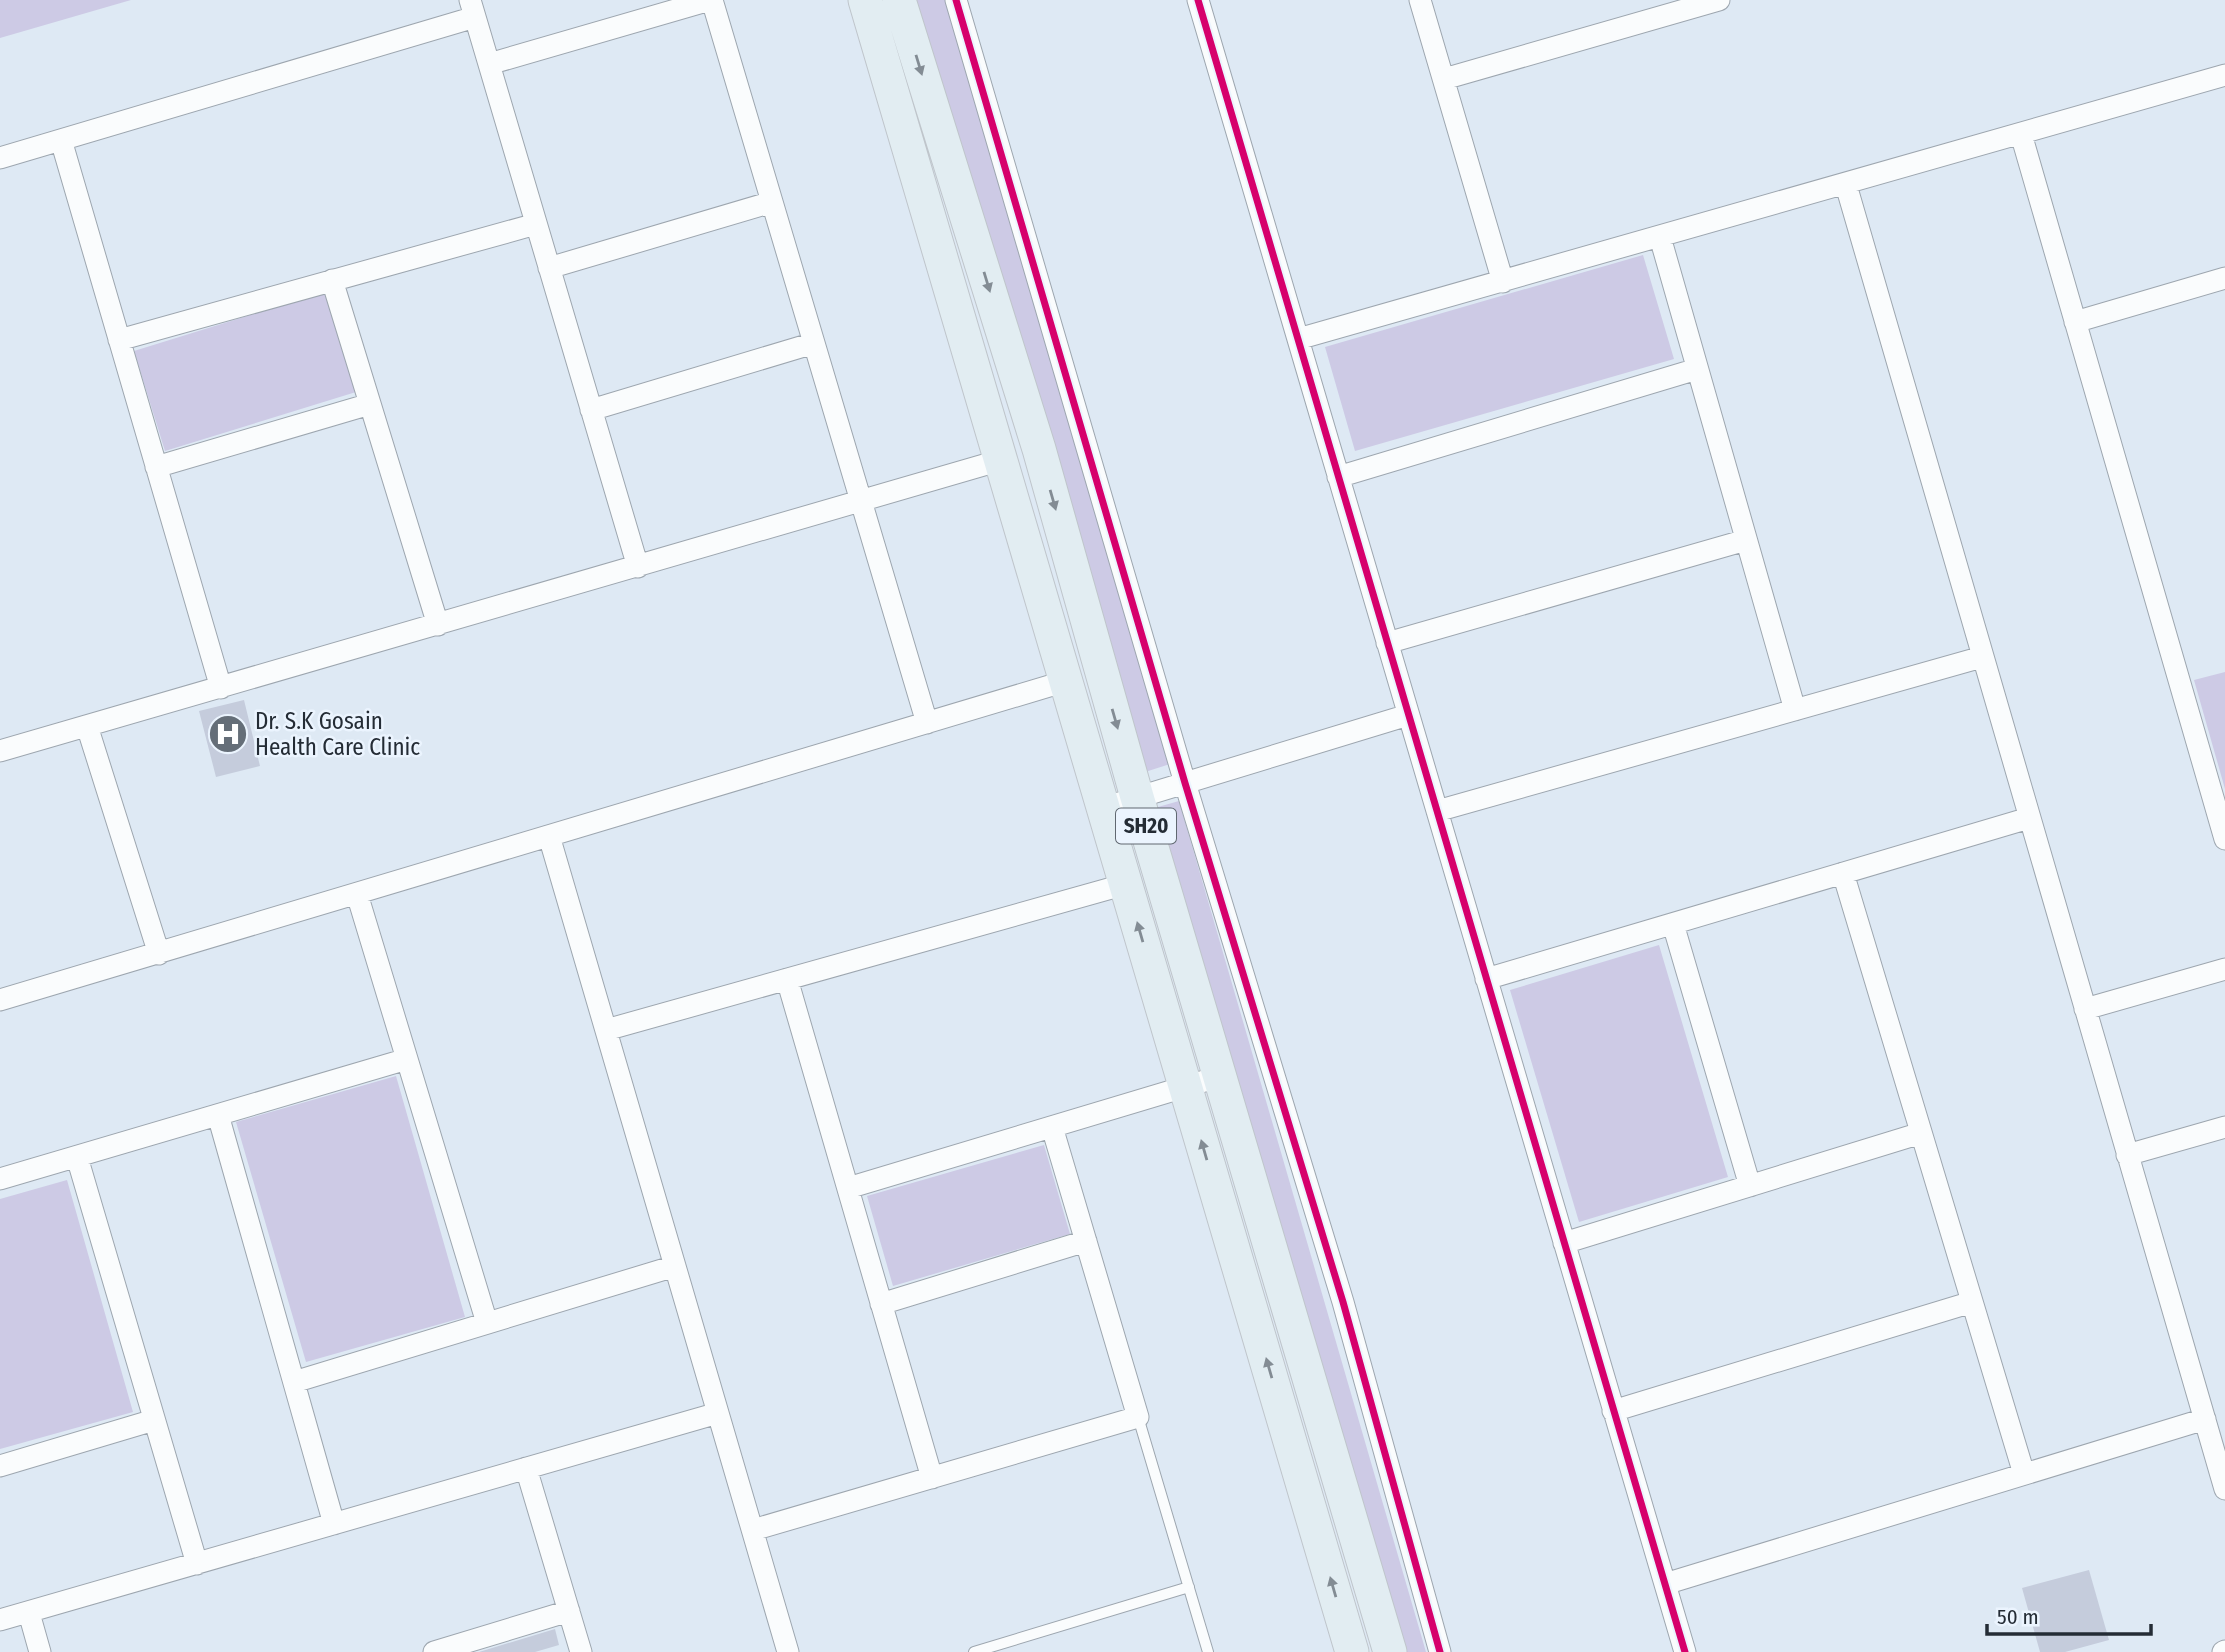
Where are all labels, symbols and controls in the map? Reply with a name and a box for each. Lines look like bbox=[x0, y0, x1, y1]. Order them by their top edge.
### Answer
one-way arrow bbox=[914, 55, 925, 76]
one-way arrow bbox=[982, 272, 992, 293]
one-way arrow bbox=[1048, 489, 1059, 511]
place label: Dr. S.K Gosain Health Care Clinic bbox=[255, 707, 420, 761]
one-way arrow bbox=[1111, 709, 1121, 730]
hospital icon: Dr. S.K Gosain Health Care Clinic bbox=[207, 713, 249, 755]
road number: SH20 bbox=[1116, 808, 1176, 844]
one-way arrow bbox=[1134, 921, 1144, 942]
one-way arrow bbox=[1199, 1139, 1209, 1160]
one-way arrow bbox=[1263, 1358, 1273, 1379]
one-way arrow bbox=[1327, 1576, 1337, 1597]
scale bar bbox=[1987, 1592, 2152, 1636]
text: 50 m bbox=[1997, 1604, 2039, 1630]

